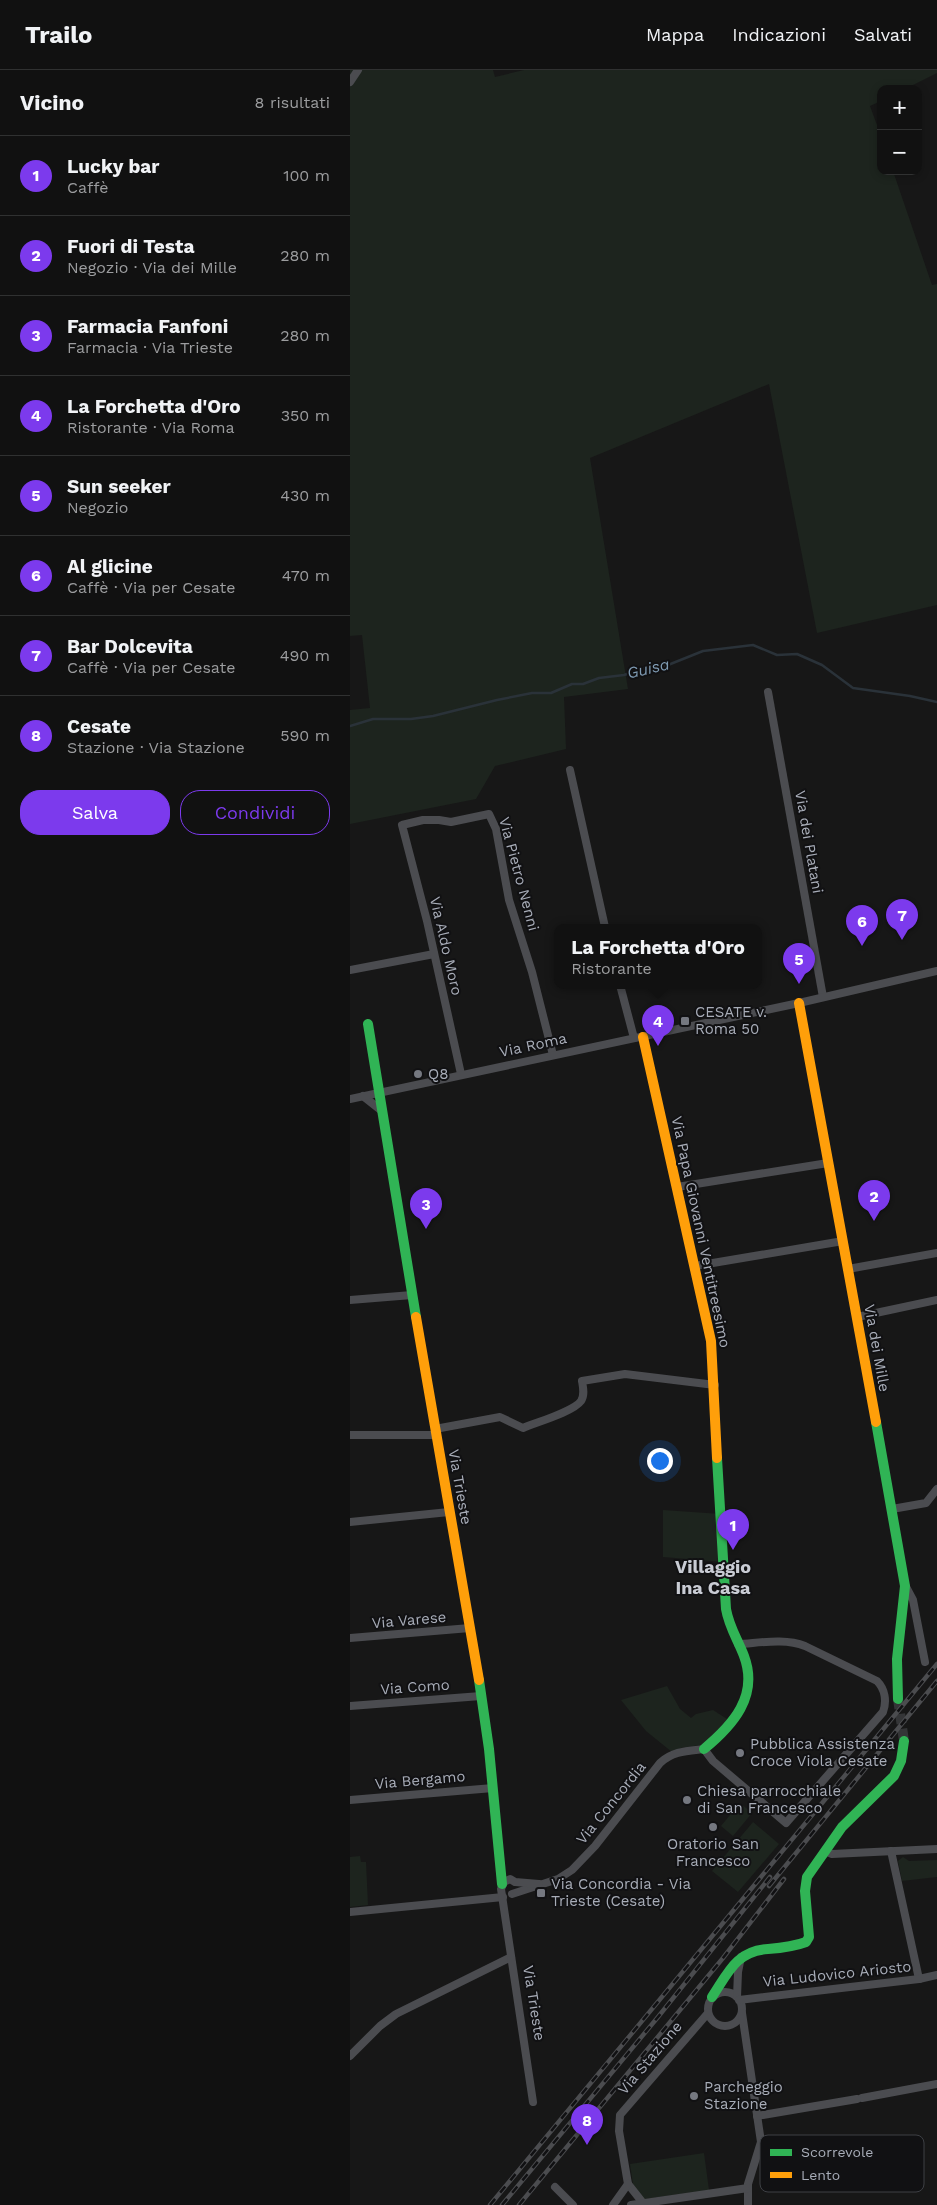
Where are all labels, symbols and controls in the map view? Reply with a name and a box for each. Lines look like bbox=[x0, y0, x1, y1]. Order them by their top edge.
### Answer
text: Trailo bbox=[25, 21, 92, 49]
text: Mappa bbox=[646, 24, 704, 45]
text: Indicazioni bbox=[732, 24, 826, 45]
text: Salvati bbox=[854, 24, 912, 45]
map controls bbox=[877, 85, 922, 175]
button: + bbox=[877, 85, 922, 130]
text: Vicino bbox=[20, 90, 84, 115]
text: 8 risultati bbox=[255, 93, 330, 112]
button: − bbox=[877, 130, 922, 175]
text: Lucky bar bbox=[67, 155, 159, 178]
text: 1 bbox=[33, 166, 39, 185]
text: 100 m bbox=[283, 166, 330, 185]
text: Caffè bbox=[67, 178, 109, 197]
text: Fuori di Testa bbox=[67, 235, 194, 258]
text: 2 bbox=[31, 246, 41, 265]
text: 280 m bbox=[280, 246, 330, 265]
text: Negozio · Via dei Mille bbox=[67, 258, 237, 277]
text: Farmacia Fanfoni bbox=[67, 315, 228, 338]
text: 3 bbox=[31, 326, 41, 345]
text: 280 m bbox=[280, 326, 330, 345]
text: Farmacia · Via Trieste bbox=[67, 338, 233, 357]
text: La Forchetta d'Oro bbox=[67, 395, 241, 418]
text: 4 bbox=[31, 406, 41, 425]
text: 350 m bbox=[281, 406, 330, 425]
text: Ristorante · Via Roma bbox=[67, 418, 235, 437]
text: Sun seeker bbox=[67, 475, 171, 498]
text: 5 bbox=[31, 486, 41, 505]
text: 430 m bbox=[280, 486, 330, 505]
text: Negozio bbox=[67, 498, 128, 517]
text: Al glicine bbox=[67, 555, 153, 578]
text: 6 bbox=[31, 566, 41, 585]
text: 470 m bbox=[282, 566, 330, 585]
text: Caffè · Via per Cesate bbox=[67, 578, 235, 597]
text: Bar Dolcevita bbox=[67, 635, 193, 658]
text: 7 bbox=[31, 646, 41, 665]
text: 490 m bbox=[280, 646, 330, 665]
water label: Guisa bbox=[625, 654, 671, 683]
text: Caffè · Via per Cesate bbox=[67, 658, 235, 677]
text: Cesate bbox=[67, 715, 131, 738]
text: 8 bbox=[31, 726, 41, 745]
text: 590 m bbox=[280, 726, 330, 745]
text: Stazione · Via Stazione bbox=[67, 738, 245, 757]
street label: Via dei Platani bbox=[791, 789, 827, 895]
button: Salva bbox=[20, 790, 170, 835]
button: Condividi bbox=[180, 790, 330, 835]
street label: Via Pietro Nenni bbox=[495, 815, 543, 933]
street label: Via Aldo Moro bbox=[426, 895, 466, 997]
pin: 7 bbox=[886, 899, 918, 940]
pin: 6 bbox=[846, 905, 878, 946]
popup bbox=[554, 924, 762, 989]
text: La Forchetta d'Oro bbox=[571, 936, 745, 959]
pin: 5 bbox=[783, 943, 815, 984]
text: Ristorante bbox=[571, 959, 652, 978]
place label: CESATE v. Roma 50 bbox=[695, 1003, 767, 1038]
pin: 4 bbox=[642, 1005, 674, 1046]
marker: CESATE v. Roma 50 bbox=[679, 1015, 691, 1027]
street label: Via Roma bbox=[498, 1029, 569, 1061]
place label: Q8 bbox=[428, 1065, 448, 1083]
marker: Q8 bbox=[412, 1068, 424, 1080]
street label: Via Papa Giovanni Ventitreesimo bbox=[668, 1115, 734, 1349]
pin: 2 bbox=[858, 1180, 890, 1221]
pin: 3 bbox=[410, 1188, 442, 1229]
street label: Via dei Mille bbox=[860, 1303, 894, 1393]
street label: Via Trieste bbox=[445, 1448, 475, 1526]
your location bbox=[647, 1448, 673, 1474]
pin: 1 bbox=[717, 1509, 749, 1550]
district label: Villaggio Ina Casa bbox=[675, 1556, 751, 1598]
street label: Via Varese bbox=[371, 1608, 447, 1632]
street label: Via Como bbox=[380, 1676, 450, 1698]
place label: Pubblica Assistenza Croce Viola Cesate bbox=[750, 1735, 896, 1770]
marker: Pubblica Assistenza Croce Viola Cesate bbox=[734, 1747, 746, 1759]
street label: Via Concordia bbox=[572, 1758, 650, 1848]
street label: Via Bergamo bbox=[374, 1767, 466, 1793]
place label: Chiesa parrocchiale di San Francesco bbox=[697, 1782, 841, 1817]
marker: Chiesa parrocchiale di San Francesco bbox=[681, 1794, 693, 1806]
marker: Oratorio San Francesco bbox=[707, 1821, 719, 1833]
place label: Oratorio San Francesco bbox=[667, 1835, 759, 1870]
place label: Via Concordia - Via Trieste (Cesate) bbox=[551, 1875, 691, 1910]
marker: Via Concordia - Via Trieste (Cesate) bbox=[535, 1887, 547, 1899]
street label: Via Ludovico Ariosto bbox=[762, 1957, 912, 1991]
street label: Via Trieste bbox=[519, 1964, 549, 2042]
street label: Via Stazione bbox=[614, 2018, 686, 2098]
place label: Parcheggio Stazione bbox=[704, 2078, 783, 2113]
marker: Parcheggio Stazione bbox=[688, 2090, 700, 2102]
pin: 8 bbox=[571, 2104, 603, 2145]
legend bbox=[760, 2135, 924, 2192]
text: Scorrevole bbox=[801, 2144, 873, 2160]
text: Lento bbox=[801, 2167, 840, 2183]

